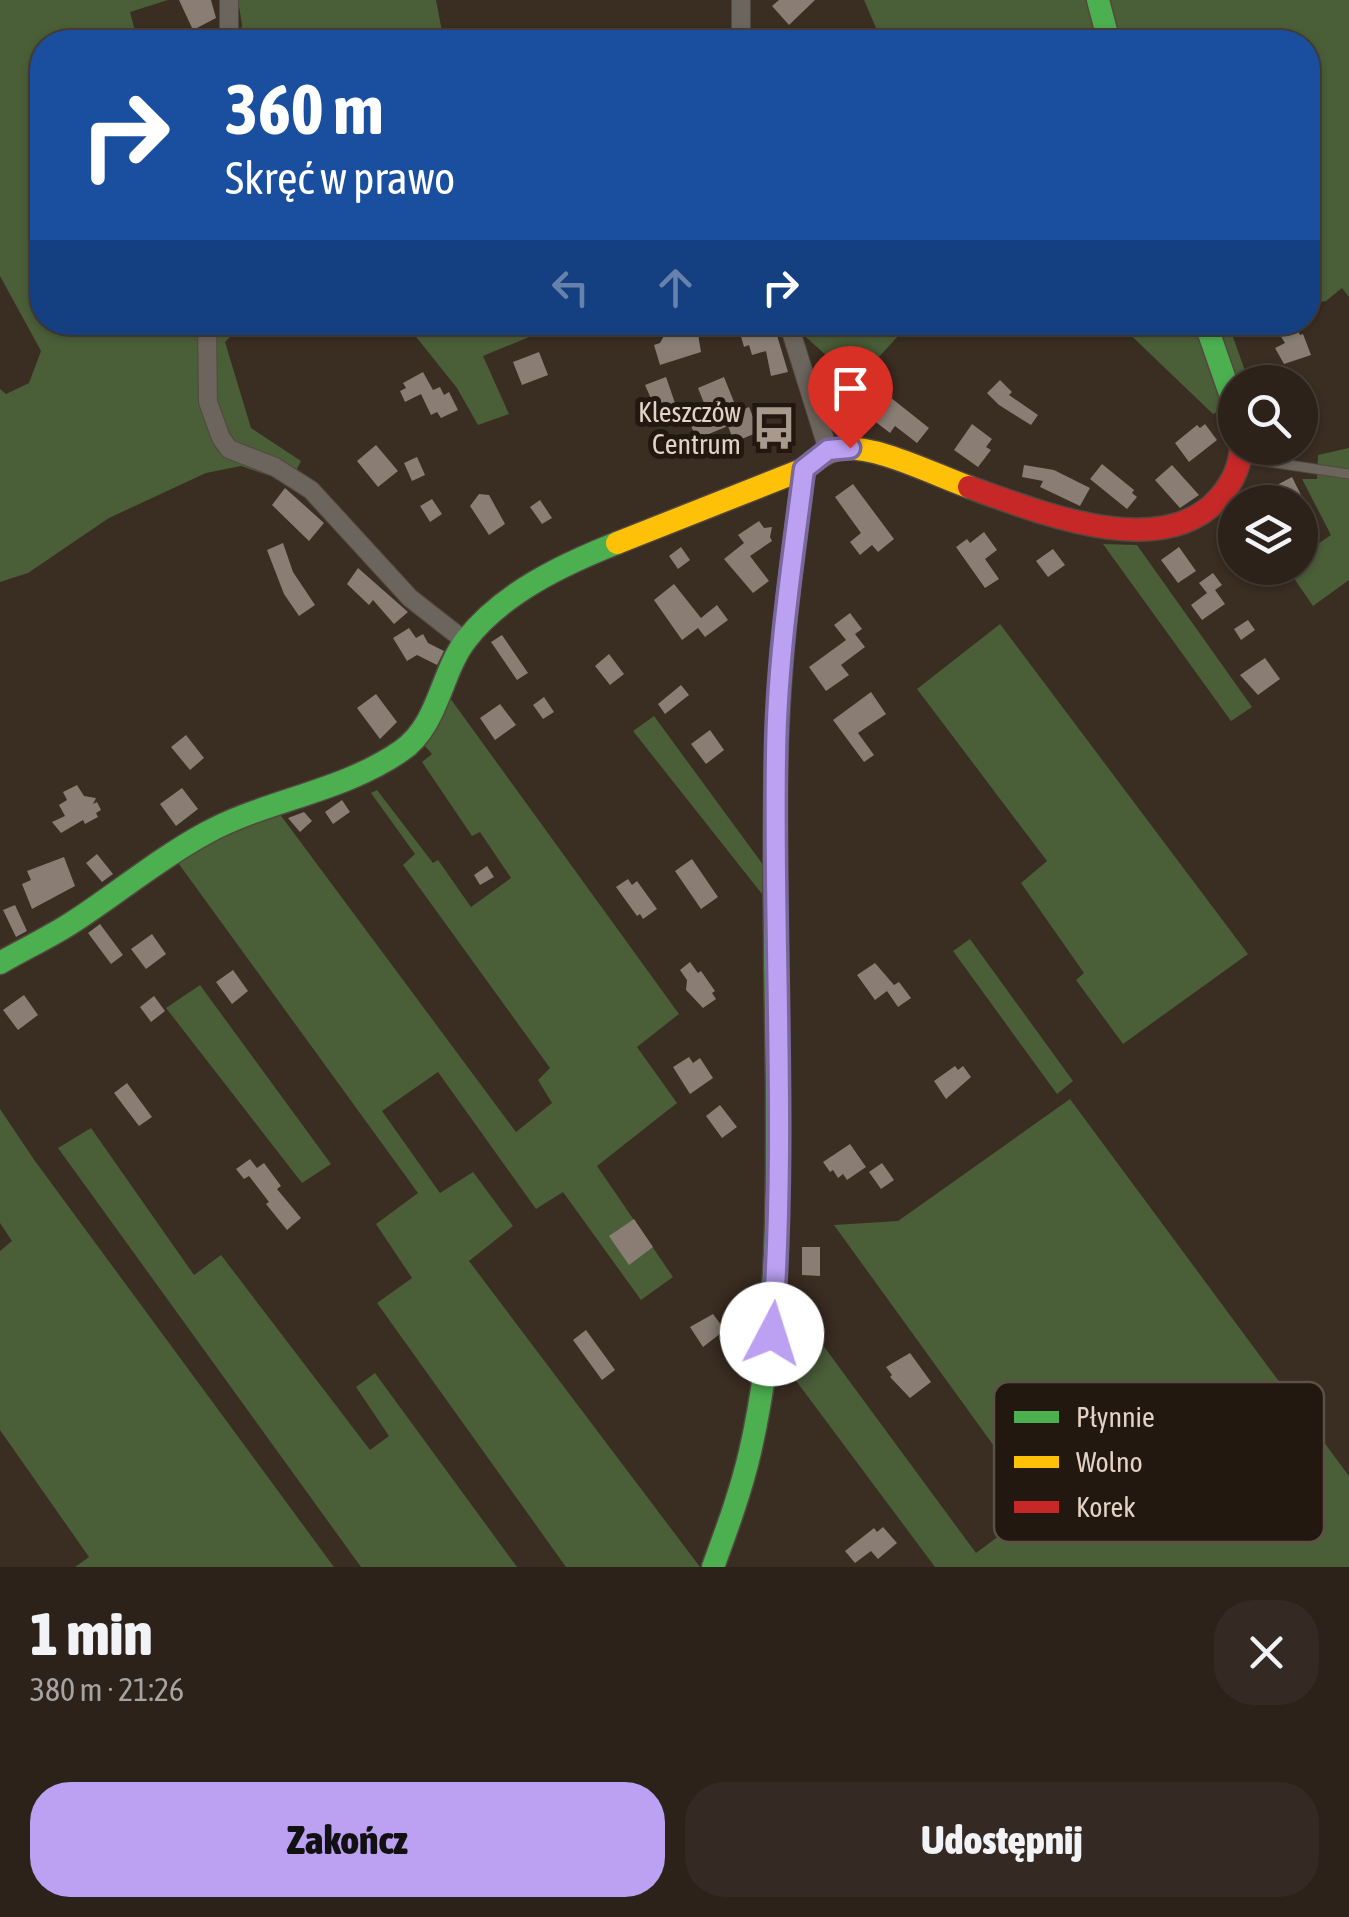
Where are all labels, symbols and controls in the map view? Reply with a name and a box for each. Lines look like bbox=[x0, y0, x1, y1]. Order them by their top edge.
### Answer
text: 360 m bbox=[225, 69, 384, 149]
icon: right bbox=[60, 70, 190, 200]
text: Skręć w prawo bbox=[225, 152, 455, 204]
icon: left bbox=[543, 260, 598, 315]
icon: ahead bbox=[648, 260, 703, 315]
icon: right bbox=[753, 260, 808, 315]
pin bbox=[808, 346, 893, 449]
icon: arrive bbox=[823, 361, 878, 416]
map controls bbox=[1218, 365, 1318, 585]
button: search bbox=[1218, 365, 1318, 465]
place label: Kleszczów Centrum bbox=[638, 396, 741, 460]
bus stop icon: Kleszczów Centrum bbox=[750, 404, 798, 452]
button: layers bbox=[1218, 485, 1318, 585]
position arrow bbox=[720, 1282, 824, 1386]
legend bbox=[994, 1382, 1324, 1542]
text: Płynnie bbox=[1076, 1401, 1155, 1433]
text: Wolno bbox=[1076, 1446, 1143, 1478]
text: Korek bbox=[1076, 1491, 1136, 1523]
text: 1 min bbox=[30, 1599, 153, 1668]
button: close bbox=[1214, 1600, 1319, 1705]
text: 380 m · 21:26 bbox=[30, 1671, 184, 1708]
button: Zakończ bbox=[30, 1782, 665, 1897]
button: Udostępnij bbox=[685, 1782, 1319, 1897]

